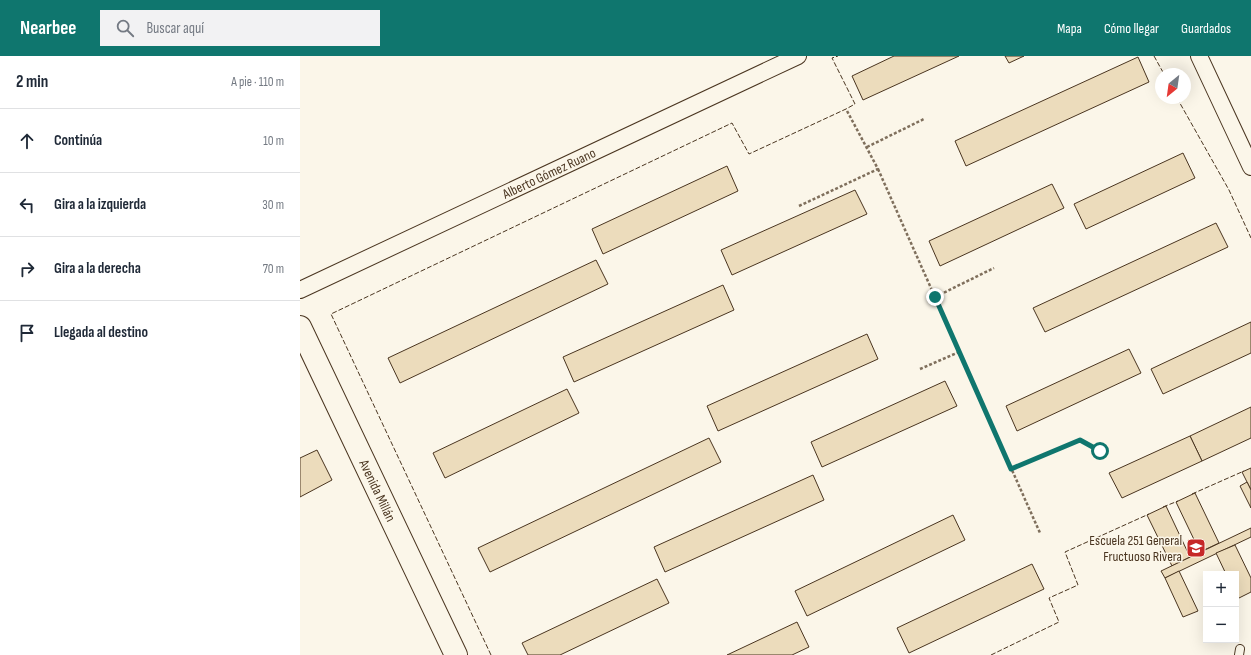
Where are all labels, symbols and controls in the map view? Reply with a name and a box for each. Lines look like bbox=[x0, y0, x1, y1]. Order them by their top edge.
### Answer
search box bbox=[100, 10, 380, 46]
text: Nearbee bbox=[20, 17, 76, 40]
icon: search bbox=[114, 17, 136, 39]
text: Buscar aquí bbox=[146, 19, 204, 38]
text: Mapa bbox=[1057, 20, 1082, 37]
text: Cómo llegar bbox=[1104, 20, 1159, 37]
text: Guardados bbox=[1181, 20, 1231, 37]
north arrow bbox=[1155, 68, 1191, 104]
text: 2 min bbox=[16, 72, 48, 92]
text: A pie · 110 m bbox=[231, 74, 284, 90]
icon: ahead bbox=[16, 130, 38, 152]
text: Continúa bbox=[54, 131, 102, 150]
text: 10 m bbox=[263, 133, 284, 149]
street label: Alberto Gómez Ruano bbox=[499, 144, 598, 203]
icon: left bbox=[16, 194, 38, 216]
text: Gira a la izquierda bbox=[54, 195, 146, 214]
text: 30 m bbox=[262, 197, 284, 213]
icon: right bbox=[16, 258, 38, 280]
text: Gira a la derecha bbox=[54, 259, 141, 278]
text: 70 m bbox=[263, 261, 284, 277]
route end bbox=[926, 288, 944, 306]
icon: arrive bbox=[16, 322, 38, 344]
text: Llegada al destino bbox=[54, 323, 148, 342]
route start bbox=[1091, 442, 1109, 460]
street label: Avenida Millán bbox=[355, 456, 400, 524]
place label: Escuela 251 General Fructuoso Rivera bbox=[1089, 532, 1182, 565]
school or university icon: Escuela 251 General Fructuoso Rivera bbox=[1185, 537, 1207, 559]
map controls bbox=[1203, 571, 1239, 643]
button: + bbox=[1203, 571, 1239, 607]
button: − bbox=[1203, 607, 1239, 643]

